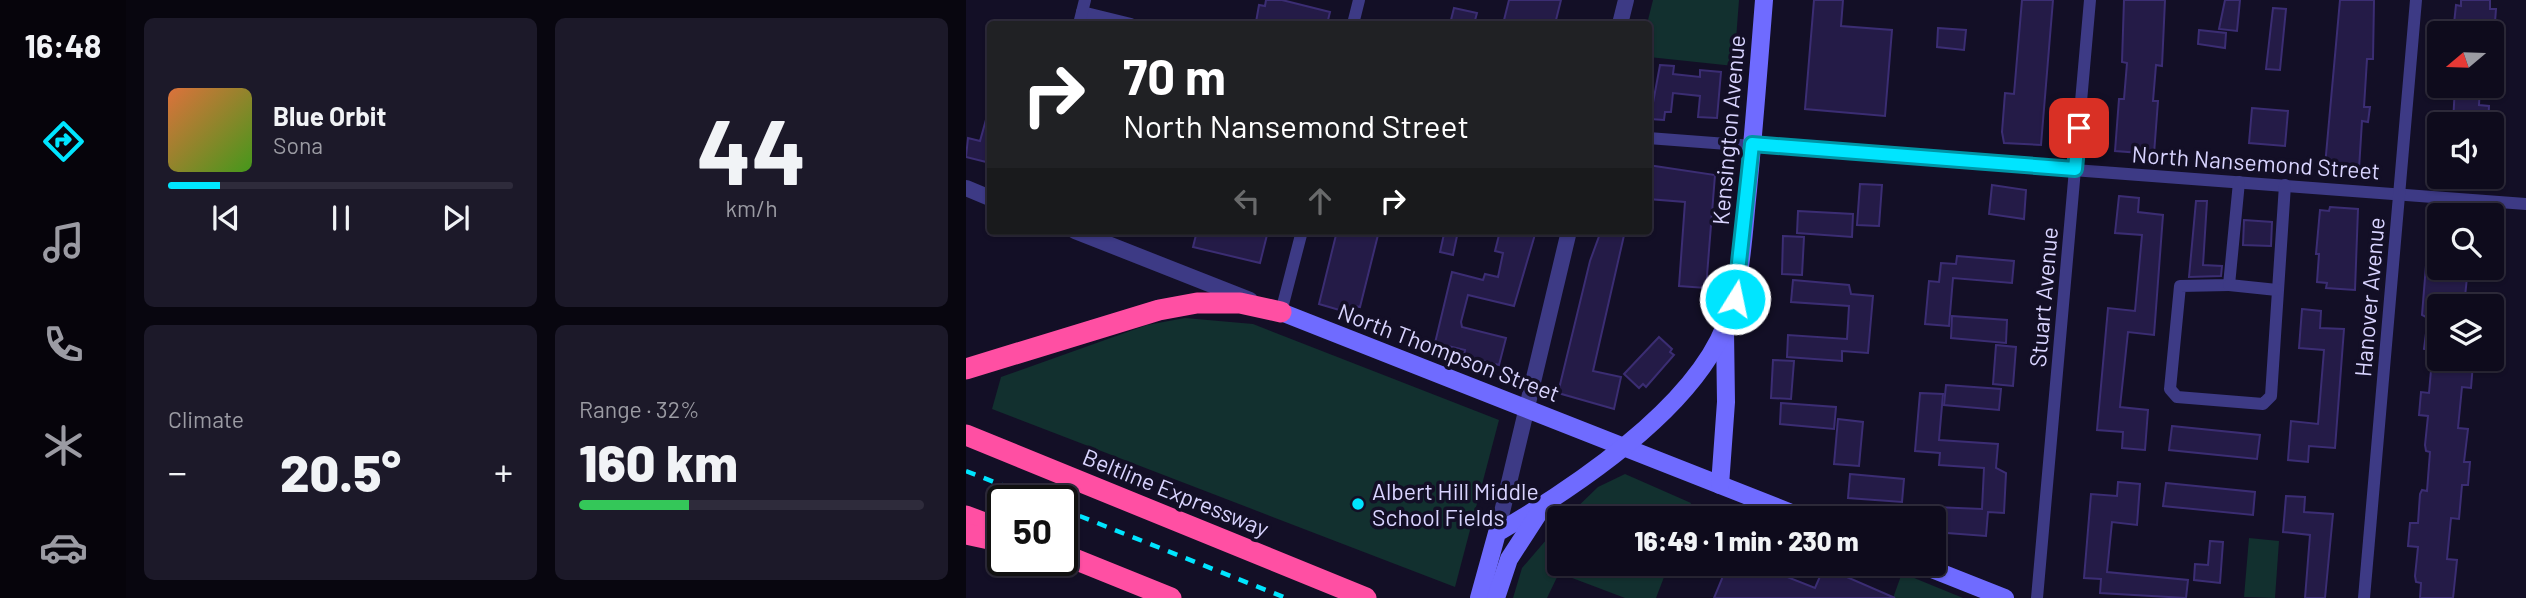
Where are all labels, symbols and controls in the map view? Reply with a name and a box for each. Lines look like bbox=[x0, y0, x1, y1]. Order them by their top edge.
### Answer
north arrow bbox=[2427, 21, 2504, 98]
map controls bbox=[2427, 21, 2504, 371]
text: 16:48 bbox=[25, 26, 101, 64]
street label: Kensington Avenue bbox=[1706, 34, 1750, 226]
text: 70 m bbox=[1123, 46, 1226, 105]
icon: right bbox=[1008, 49, 1099, 140]
text: 44 bbox=[696, 94, 807, 203]
pin bbox=[2049, 98, 2109, 158]
text: Blue Orbit bbox=[273, 100, 386, 131]
text: North Nansemond Street bbox=[1123, 106, 1469, 144]
icon: arrive bbox=[2060, 109, 2098, 147]
button: sound bbox=[2427, 112, 2504, 189]
icon: directions bbox=[39, 117, 88, 166]
text: Sona bbox=[273, 131, 323, 159]
street label: North Nansemond Street bbox=[2131, 139, 2381, 185]
icon: left bbox=[1228, 182, 1266, 220]
icon: ahead bbox=[1301, 182, 1339, 220]
icon: right bbox=[1374, 182, 1412, 220]
text: km/h bbox=[725, 194, 778, 222]
icon: previous bbox=[207, 199, 245, 237]
icon: pause bbox=[322, 199, 360, 237]
icon: next bbox=[437, 199, 475, 237]
button: search bbox=[2427, 203, 2504, 280]
street label: Hanover Avenue bbox=[2348, 216, 2390, 378]
icon: music bbox=[39, 218, 88, 267]
street label: Stuart Avenue bbox=[2023, 226, 2063, 368]
position arrow bbox=[1698, 262, 1772, 336]
button: layers bbox=[2427, 294, 2504, 371]
street label: North Thompson Street bbox=[1334, 297, 1564, 407]
icon: phone bbox=[39, 320, 88, 369]
text: Range · 32% bbox=[579, 395, 700, 423]
text: Climate bbox=[168, 405, 244, 433]
icon: climate bbox=[39, 421, 88, 470]
text: 160 km bbox=[579, 430, 738, 492]
text: 20.5° bbox=[280, 440, 401, 502]
street label: Beltline Expressway bbox=[1079, 442, 1273, 542]
text: − bbox=[168, 448, 187, 494]
text: + bbox=[494, 448, 513, 494]
place label: Albert Hill Middle School Fields bbox=[1372, 477, 1539, 531]
speed limit sign: 50 bbox=[987, 485, 1078, 576]
marker: Albert Hill Middle School Fields bbox=[1350, 496, 1366, 512]
icon: car bbox=[39, 523, 88, 572]
text: 16:49 · 1 min · 230 m bbox=[1634, 525, 1859, 556]

